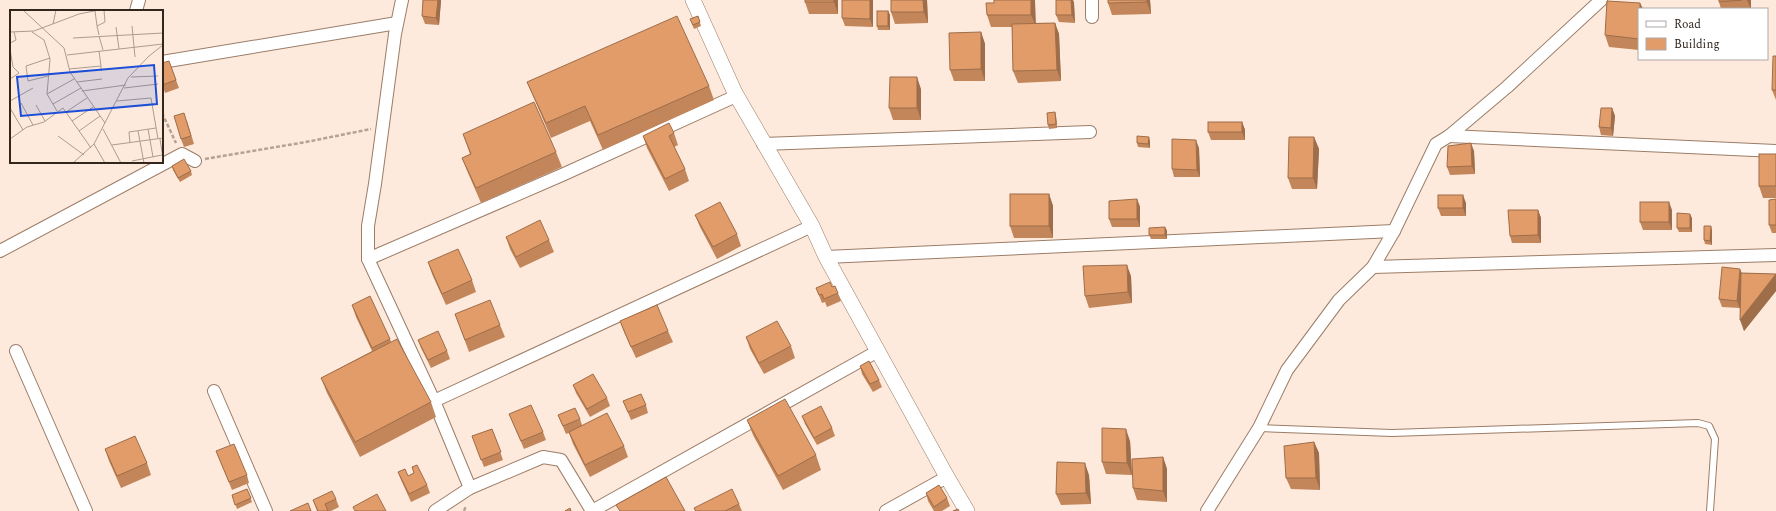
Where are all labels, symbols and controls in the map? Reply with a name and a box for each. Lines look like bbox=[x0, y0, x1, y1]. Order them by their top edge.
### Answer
legend bbox=[1638, 8, 1768, 60]
inset map bbox=[10, 10, 163, 163]
text: Road bbox=[1674, 15, 1701, 34]
text: Building bbox=[1674, 35, 1720, 54]

